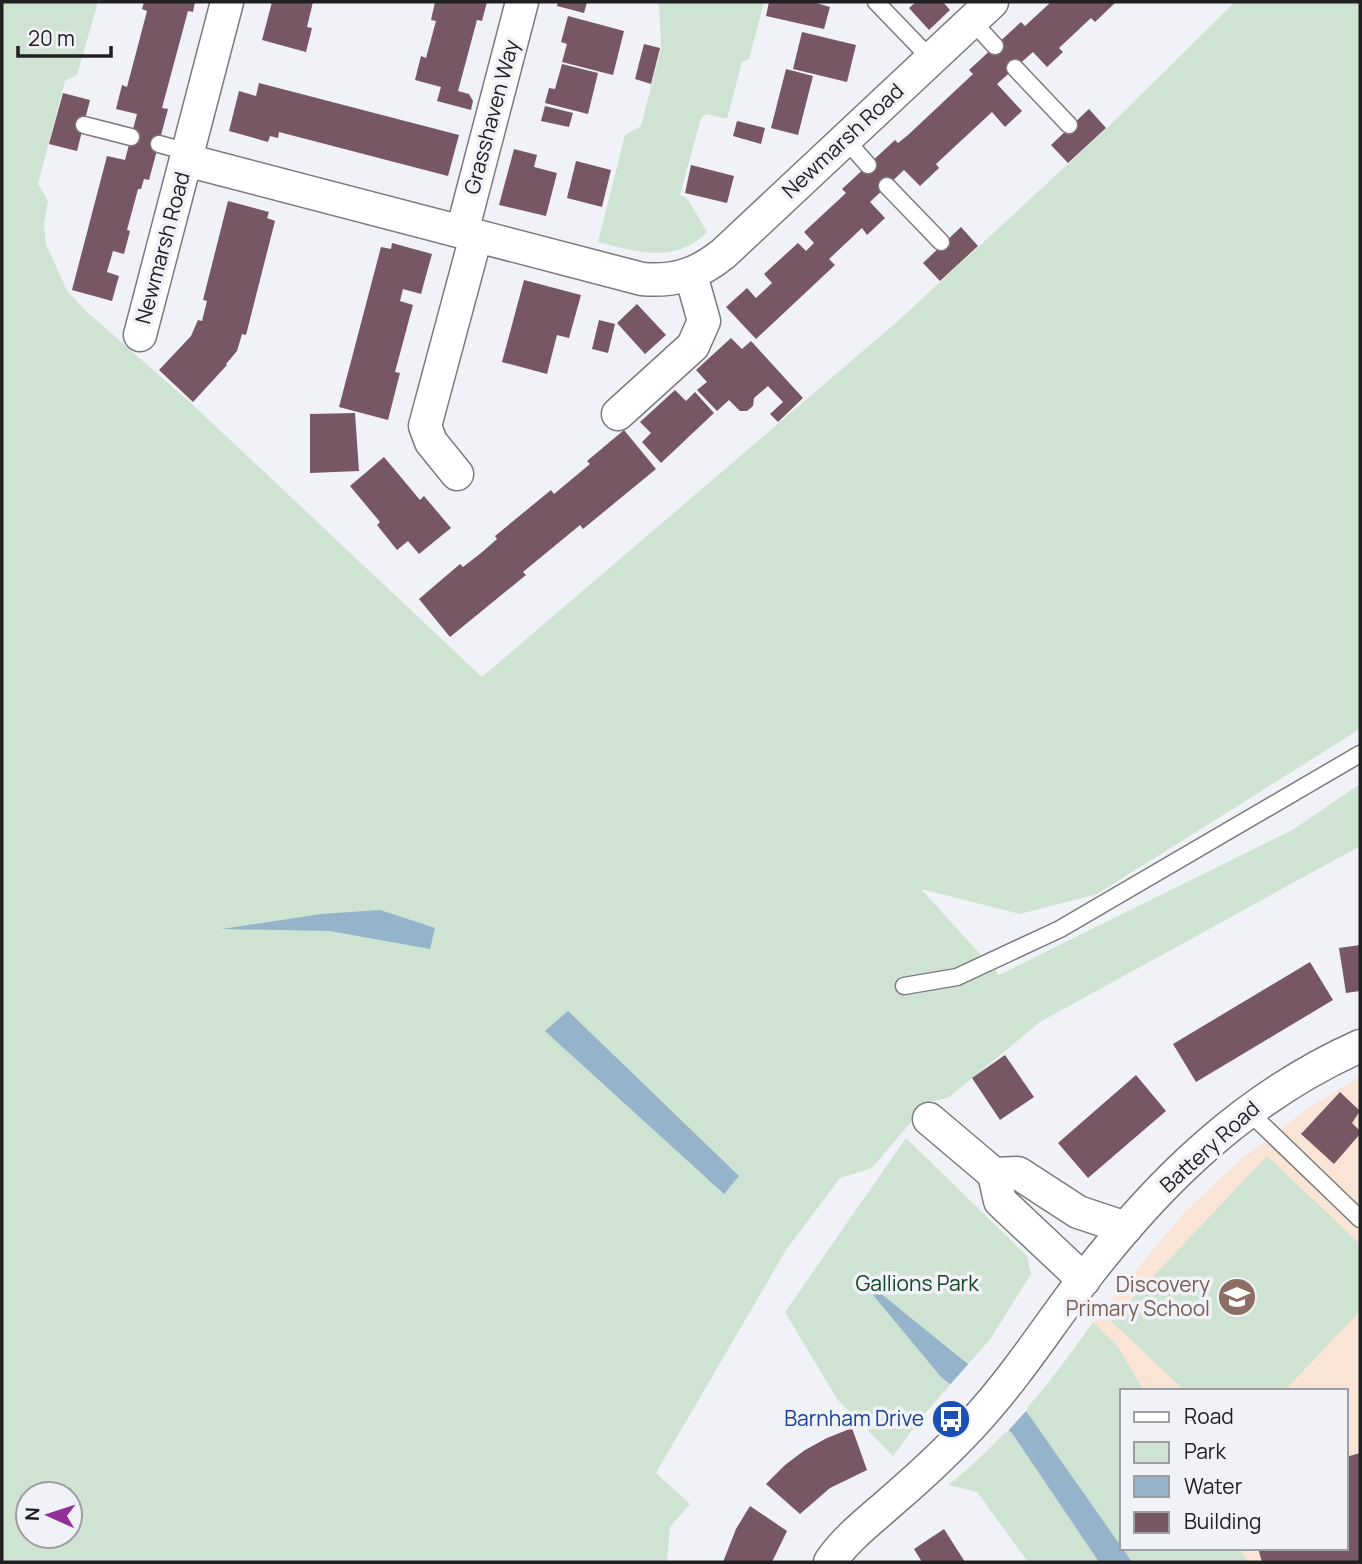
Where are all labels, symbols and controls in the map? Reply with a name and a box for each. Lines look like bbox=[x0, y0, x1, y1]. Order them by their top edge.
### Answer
scale bar bbox=[18, 14, 110, 58]
text: 20 m bbox=[28, 24, 75, 52]
street label: Grasshaven Way bbox=[457, 36, 525, 197]
street label: Newmarsh Road bbox=[776, 77, 909, 204]
street label: Newmarsh Road bbox=[128, 169, 196, 327]
street label: Battery Road bbox=[1154, 1094, 1265, 1198]
park label: Gallions Park bbox=[855, 1269, 979, 1297]
place label: Discovery Primary School bbox=[1066, 1270, 1210, 1322]
school or university icon: Discovery Primary School bbox=[1216, 1276, 1258, 1318]
legend bbox=[1120, 1389, 1348, 1550]
bus stop icon: Barnham Drive bbox=[930, 1398, 972, 1440]
text: Road bbox=[1184, 1402, 1234, 1430]
place label: Barnham Drive bbox=[784, 1404, 924, 1432]
text: Park bbox=[1184, 1437, 1226, 1465]
text: Water bbox=[1184, 1472, 1243, 1500]
north arrow bbox=[14, 1480, 84, 1550]
text: N bbox=[19, 1507, 45, 1522]
text: Building bbox=[1184, 1507, 1261, 1535]

